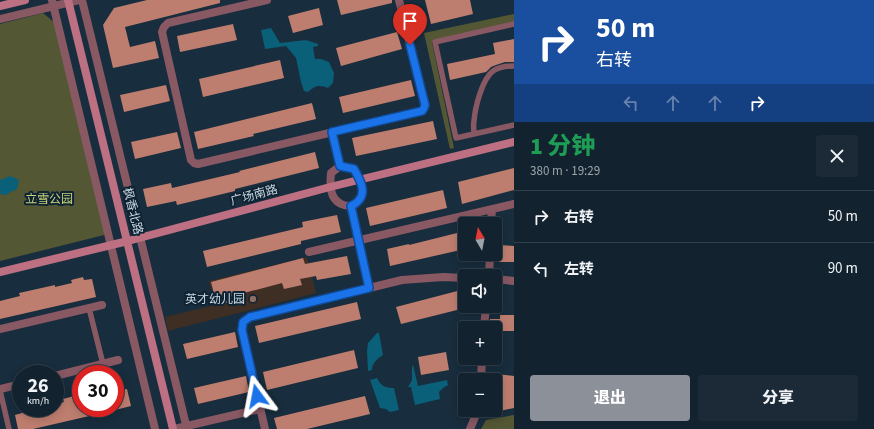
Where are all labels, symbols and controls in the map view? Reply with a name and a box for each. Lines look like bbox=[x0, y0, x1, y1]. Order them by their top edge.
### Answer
pin bbox=[393, 4, 427, 45]
text: 50 m bbox=[596, 8, 655, 48]
icon: arrive bbox=[399, 10, 421, 32]
icon: right bbox=[530, 16, 582, 68]
text: 右转 bbox=[596, 48, 632, 73]
icon: left bbox=[620, 92, 642, 114]
icon: ahead bbox=[662, 92, 684, 114]
icon: ahead bbox=[704, 92, 726, 114]
icon: right bbox=[746, 92, 768, 114]
text: 1 分钟 bbox=[530, 129, 596, 164]
button: close bbox=[816, 135, 858, 177]
text: 380 m · 19:29 bbox=[530, 162, 600, 180]
street label: 广场南路 bbox=[229, 181, 280, 210]
street label: 枫香北路 bbox=[118, 186, 147, 236]
park label: 立雪公园 bbox=[25, 191, 73, 208]
icon: right bbox=[530, 206, 552, 228]
text: 50 m bbox=[828, 206, 858, 227]
text: 右转 bbox=[564, 207, 594, 228]
north arrow bbox=[458, 217, 502, 261]
map controls bbox=[458, 217, 502, 417]
icon: left bbox=[530, 258, 552, 280]
text: 90 m bbox=[828, 258, 858, 279]
text: 左转 bbox=[564, 259, 594, 280]
button: sound bbox=[458, 269, 502, 313]
place label: 英才幼儿园 bbox=[185, 291, 245, 308]
marker: 英才幼儿园 bbox=[248, 294, 258, 304]
button: + bbox=[458, 321, 502, 365]
speed limit sign: 30 bbox=[72, 365, 124, 417]
text: 26 bbox=[27, 372, 49, 400]
button: − bbox=[458, 373, 502, 417]
position arrow bbox=[236, 375, 278, 417]
button: 退出 bbox=[530, 375, 690, 421]
button: 分享 bbox=[698, 375, 858, 421]
text: km/h bbox=[27, 394, 49, 408]

